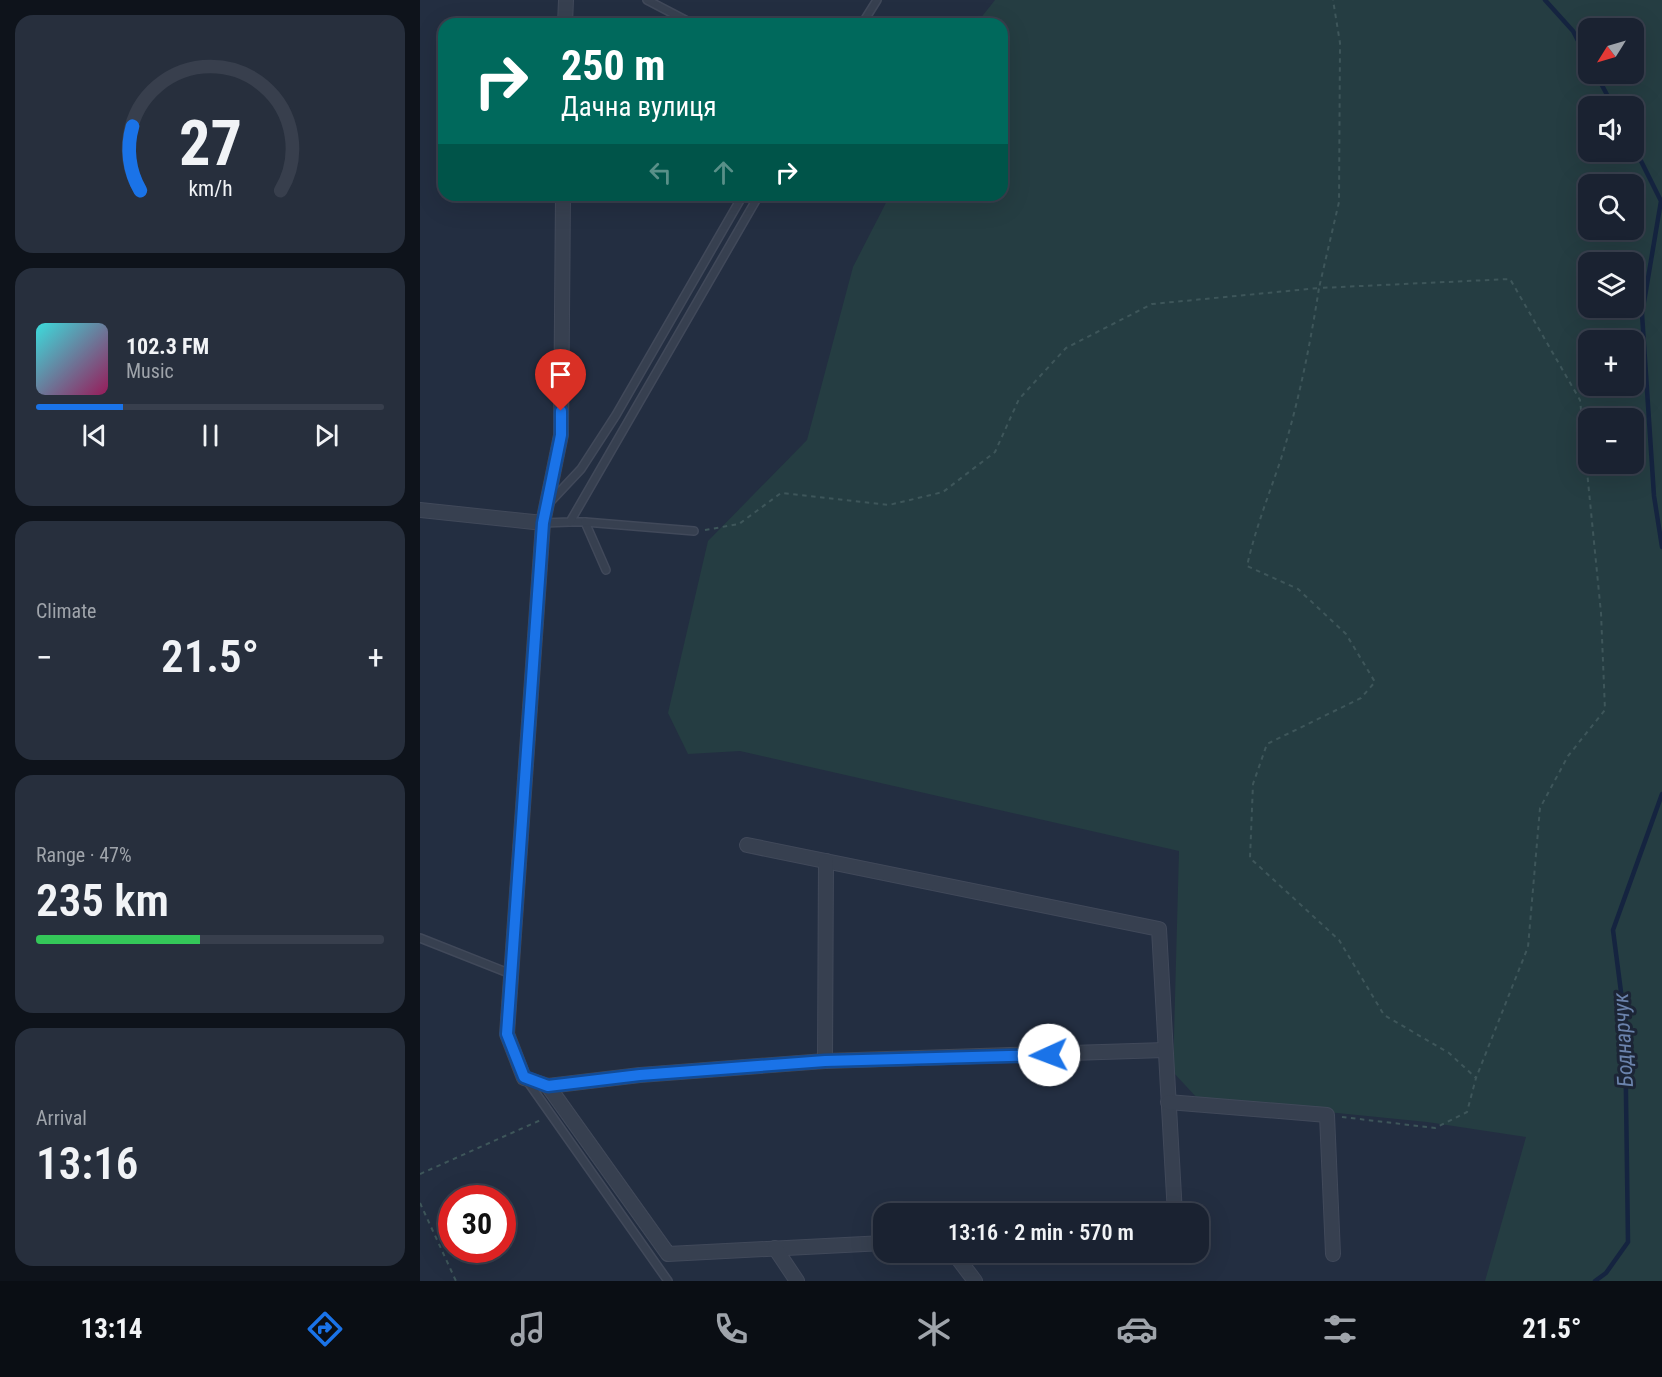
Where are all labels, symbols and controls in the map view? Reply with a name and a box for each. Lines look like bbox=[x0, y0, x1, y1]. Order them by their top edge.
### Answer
north arrow bbox=[1578, 18, 1644, 84]
map controls bbox=[1578, 18, 1644, 474]
text: 250 m bbox=[561, 41, 666, 90]
icon: right bbox=[462, 42, 540, 120]
text: Дачна вулиця bbox=[561, 91, 717, 123]
button: sound bbox=[1578, 96, 1644, 162]
text: 27 bbox=[178, 107, 242, 180]
icon: left bbox=[644, 156, 677, 189]
icon: ahead bbox=[707, 156, 740, 189]
icon: right bbox=[770, 156, 803, 189]
button: search bbox=[1578, 174, 1644, 240]
text: km/h bbox=[188, 176, 232, 201]
button: layers bbox=[1578, 252, 1644, 318]
button: + bbox=[1578, 330, 1644, 396]
text: 102.3 FM bbox=[126, 334, 209, 359]
pin bbox=[535, 349, 586, 411]
icon: arrive bbox=[544, 358, 577, 391]
text: Music bbox=[126, 359, 174, 383]
button: − bbox=[1578, 408, 1644, 474]
icon: previous bbox=[78, 419, 111, 452]
icon: pause bbox=[194, 419, 227, 452]
icon: next bbox=[310, 419, 343, 452]
text: Climate bbox=[36, 599, 96, 623]
text: 21.5° bbox=[161, 630, 259, 683]
text: − bbox=[36, 638, 53, 677]
text: + bbox=[368, 638, 384, 677]
text: Range · 47% bbox=[36, 843, 132, 867]
text: 235 km bbox=[36, 874, 169, 927]
water label: Боднарчук bbox=[1608, 992, 1638, 1088]
position arrow bbox=[1017, 1023, 1081, 1087]
text: Arrival bbox=[36, 1106, 87, 1130]
text: 13:16 bbox=[36, 1137, 138, 1190]
speed limit sign: 30 bbox=[438, 1185, 516, 1263]
text: 13:16 · 2 min · 570 m bbox=[948, 1220, 1134, 1245]
icon: directions bbox=[304, 1308, 346, 1350]
icon: music bbox=[507, 1308, 549, 1350]
icon: phone bbox=[710, 1308, 752, 1350]
icon: climate bbox=[913, 1308, 955, 1350]
icon: car bbox=[1116, 1308, 1158, 1350]
icon: filters bbox=[1319, 1308, 1361, 1350]
text: 13:14 bbox=[81, 1313, 143, 1345]
text: 21.5° bbox=[1522, 1313, 1581, 1345]

